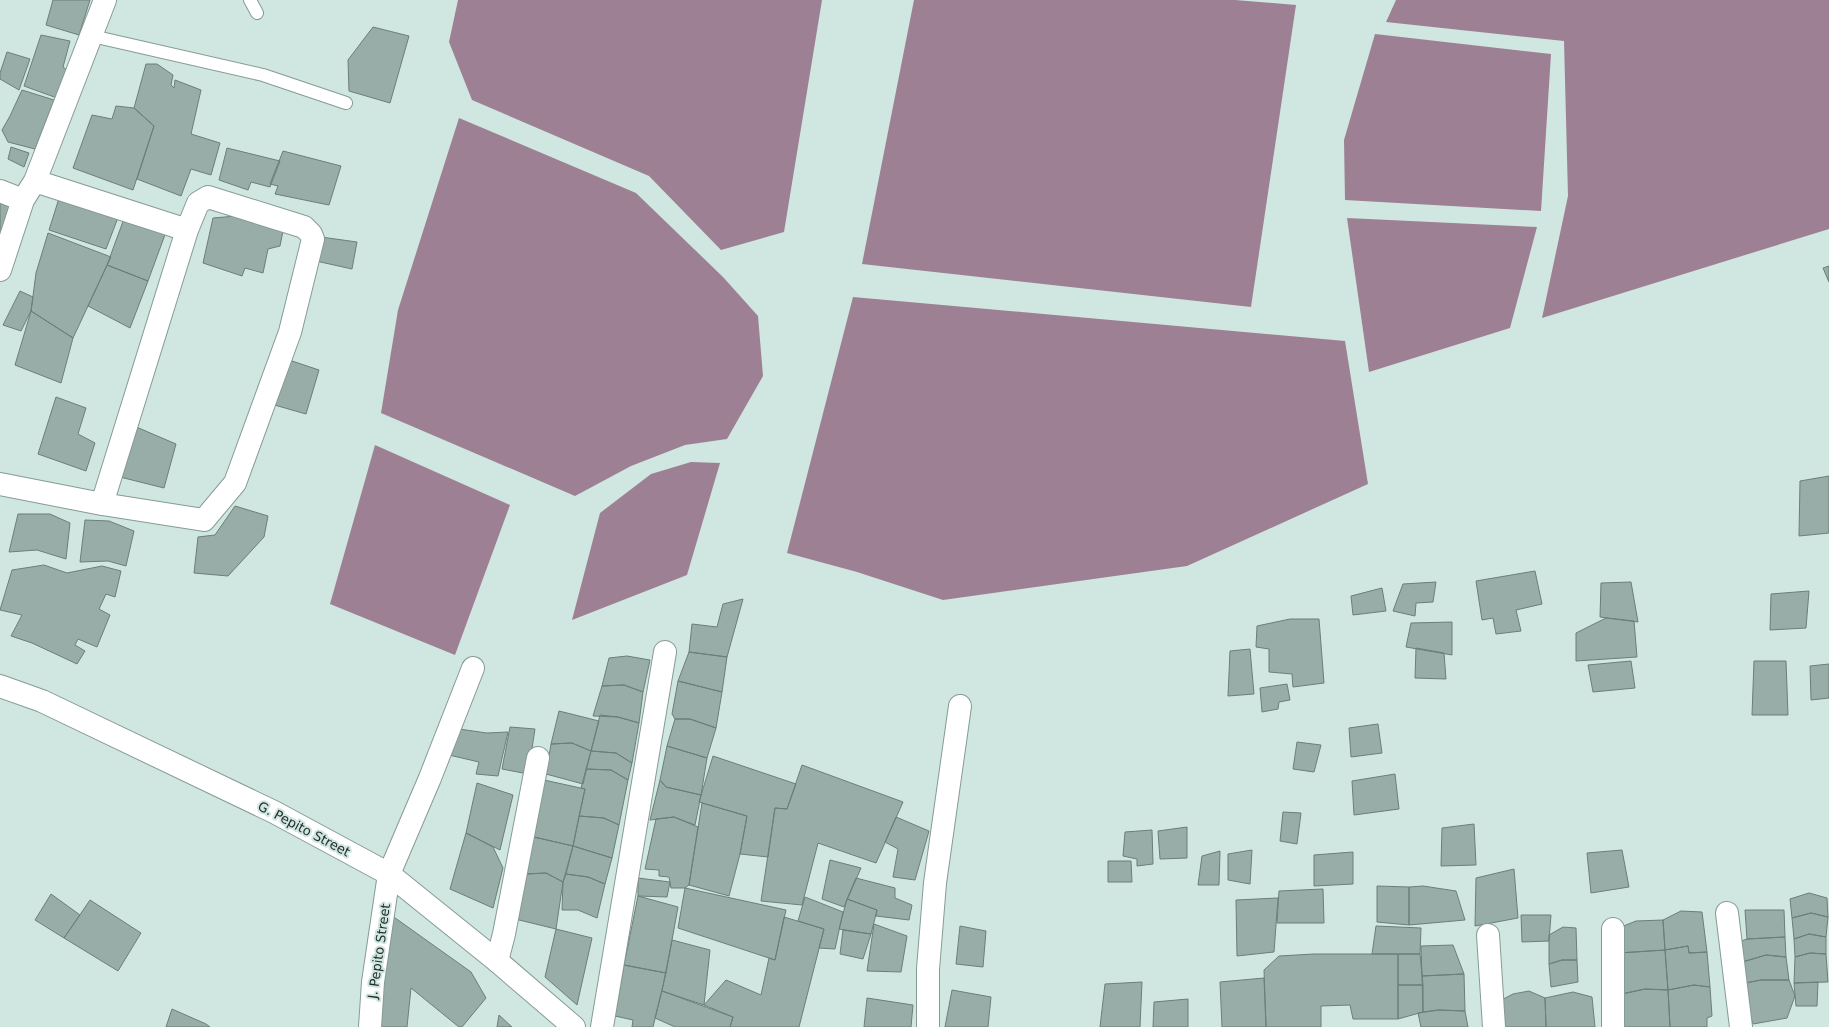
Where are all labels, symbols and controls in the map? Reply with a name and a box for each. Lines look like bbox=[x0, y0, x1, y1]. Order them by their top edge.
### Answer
street label: G. Pepito Street bbox=[255, 798, 353, 860]
street label: J. Pepito Street bbox=[365, 902, 393, 1001]

